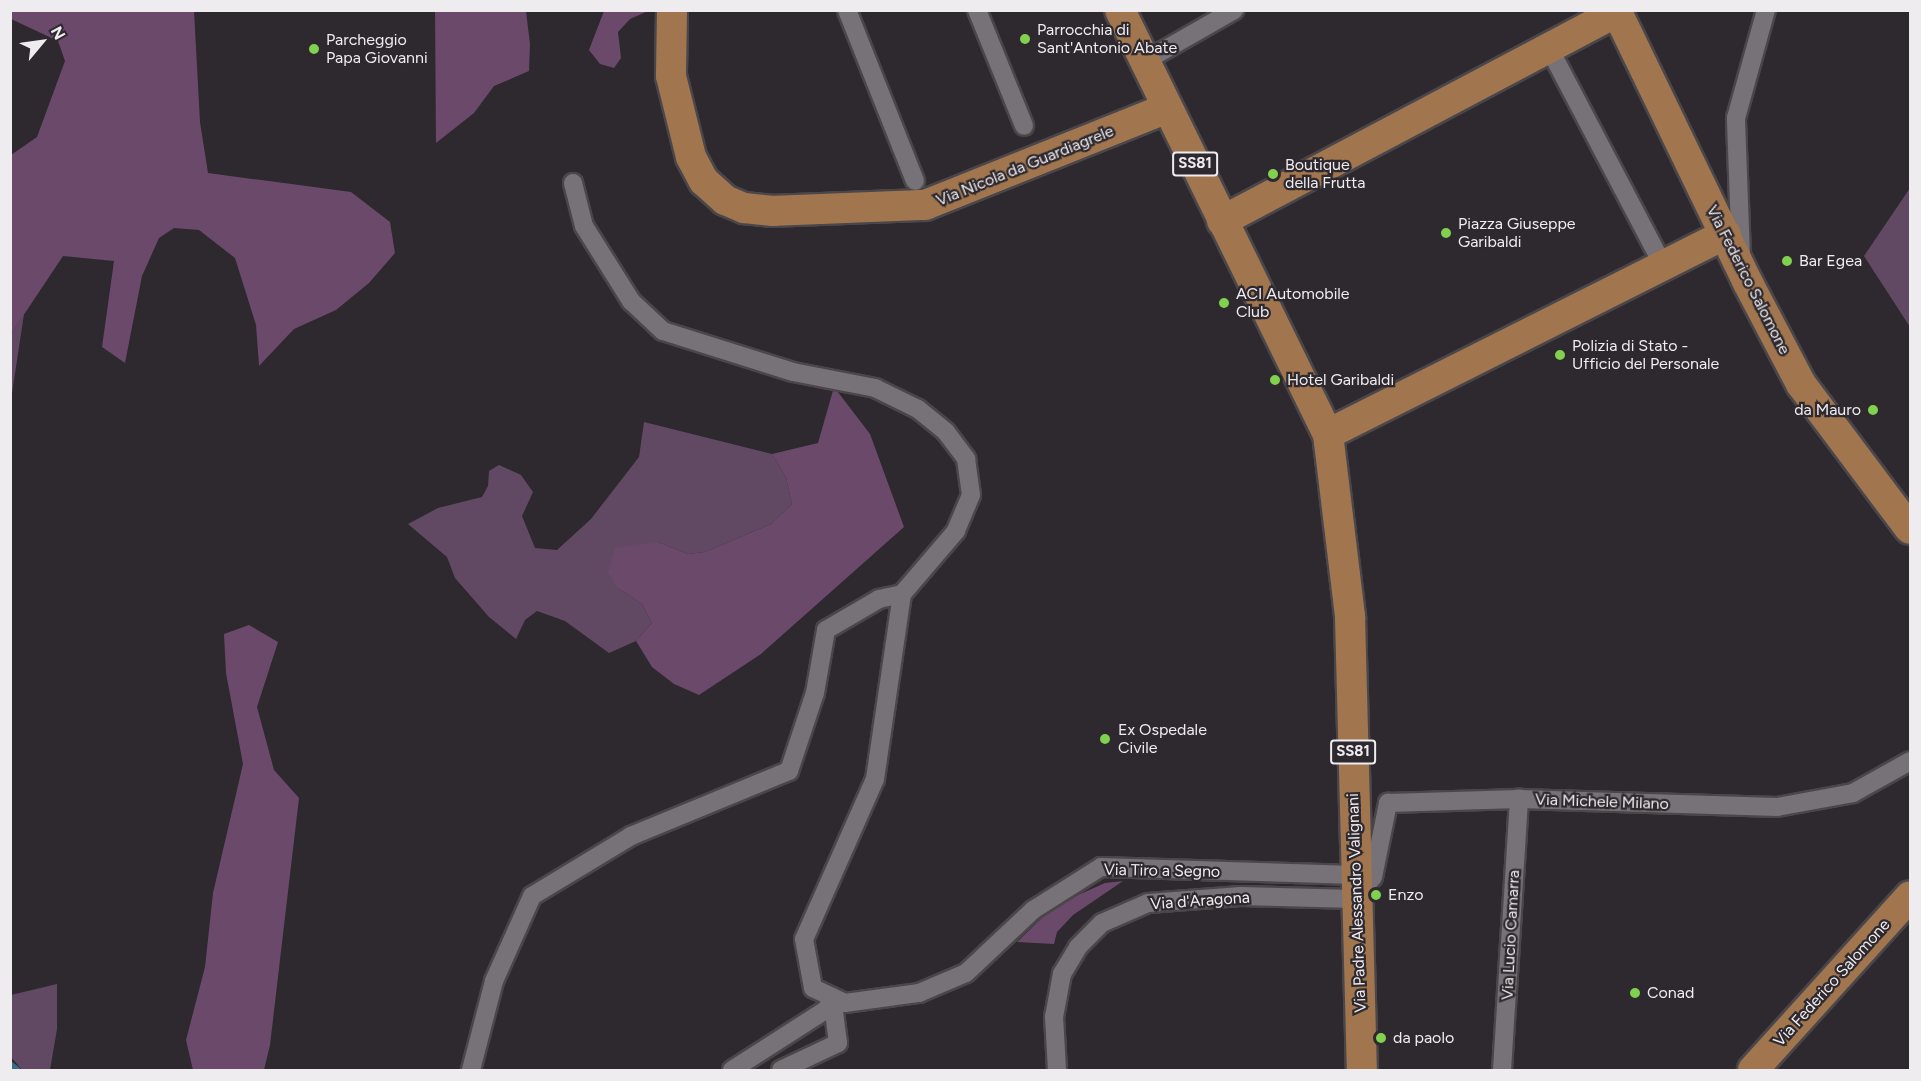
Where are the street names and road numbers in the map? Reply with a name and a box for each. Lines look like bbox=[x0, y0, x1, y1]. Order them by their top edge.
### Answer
street label: Via Nicola da Guardiagrele bbox=[933, 122, 1117, 210]
road number: SS81 bbox=[1171, 152, 1219, 176]
street label: Via Federico Salomone bbox=[1702, 202, 1794, 358]
road number: SS81 bbox=[1329, 740, 1377, 764]
street label: Via Michele Milano bbox=[1535, 790, 1669, 814]
street label: Via Padre Alessandro Valignani bbox=[1344, 793, 1370, 1013]
street label: Via Tiro a Segno bbox=[1104, 860, 1220, 882]
street label: Via Lucio Camarra bbox=[1498, 869, 1524, 1001]
street label: Via d'Aragona bbox=[1150, 888, 1250, 914]
street label: Via Federico Salomone bbox=[1770, 915, 1894, 1051]

